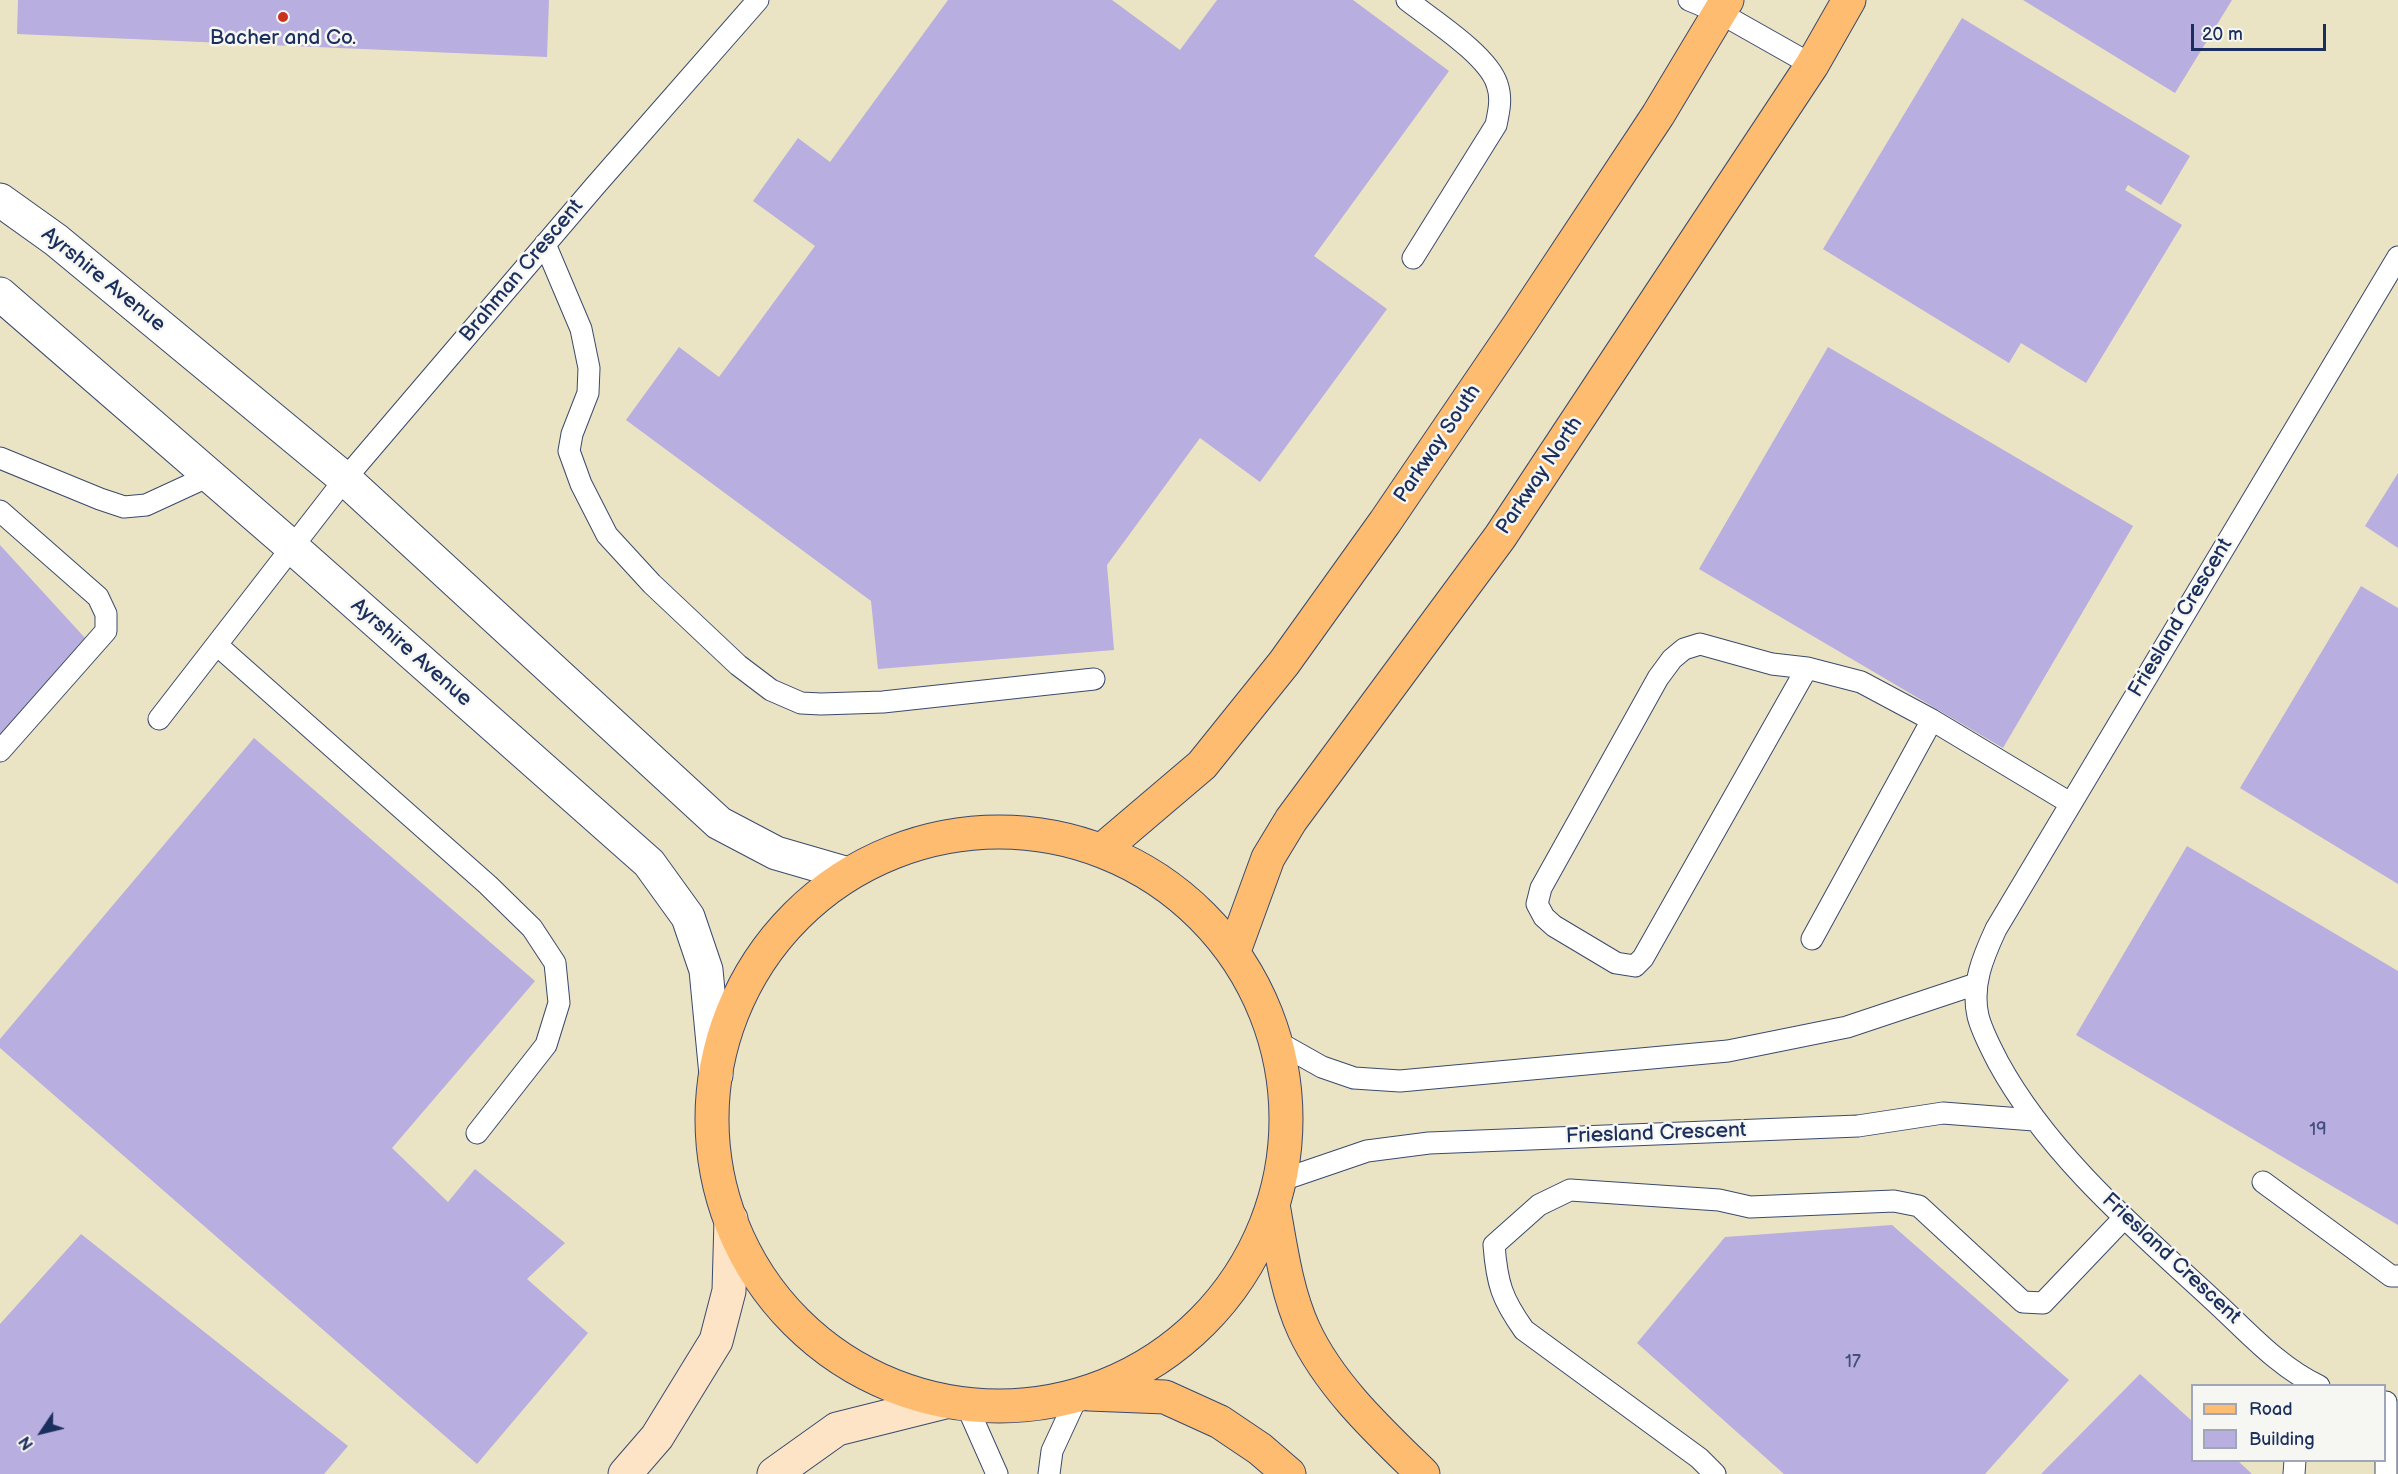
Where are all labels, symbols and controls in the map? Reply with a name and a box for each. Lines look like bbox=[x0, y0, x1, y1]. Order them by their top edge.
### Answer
marker: Bacher and Co. bbox=[276, 10, 290, 24]
scale bar bbox=[2194, 12, 2329, 50]
text: 20 m bbox=[2202, 24, 2243, 45]
place label: Bacher and Co. bbox=[210, 26, 356, 52]
street label: Brahman Crescent bbox=[455, 194, 589, 348]
street label: Ayrshire Avenue bbox=[36, 222, 170, 338]
street label: Parkway South bbox=[1389, 380, 1487, 508]
street label: Parkway North bbox=[1491, 412, 1589, 540]
street label: Friesland Crescent bbox=[2124, 534, 2238, 702]
street label: Ayrshire Avenue bbox=[345, 594, 477, 712]
street label: Friesland Crescent bbox=[1565, 1118, 1747, 1150]
house number: 19 bbox=[2309, 1119, 2327, 1141]
street label: Friesland Crescent bbox=[2096, 1188, 2246, 1330]
house number: 17 bbox=[1845, 1351, 1861, 1373]
legend bbox=[2191, 1384, 2386, 1462]
text: Road bbox=[2249, 1399, 2293, 1420]
north arrow bbox=[12, 1402, 72, 1462]
text: Building bbox=[2249, 1429, 2315, 1450]
text: N bbox=[16, 1432, 38, 1453]

